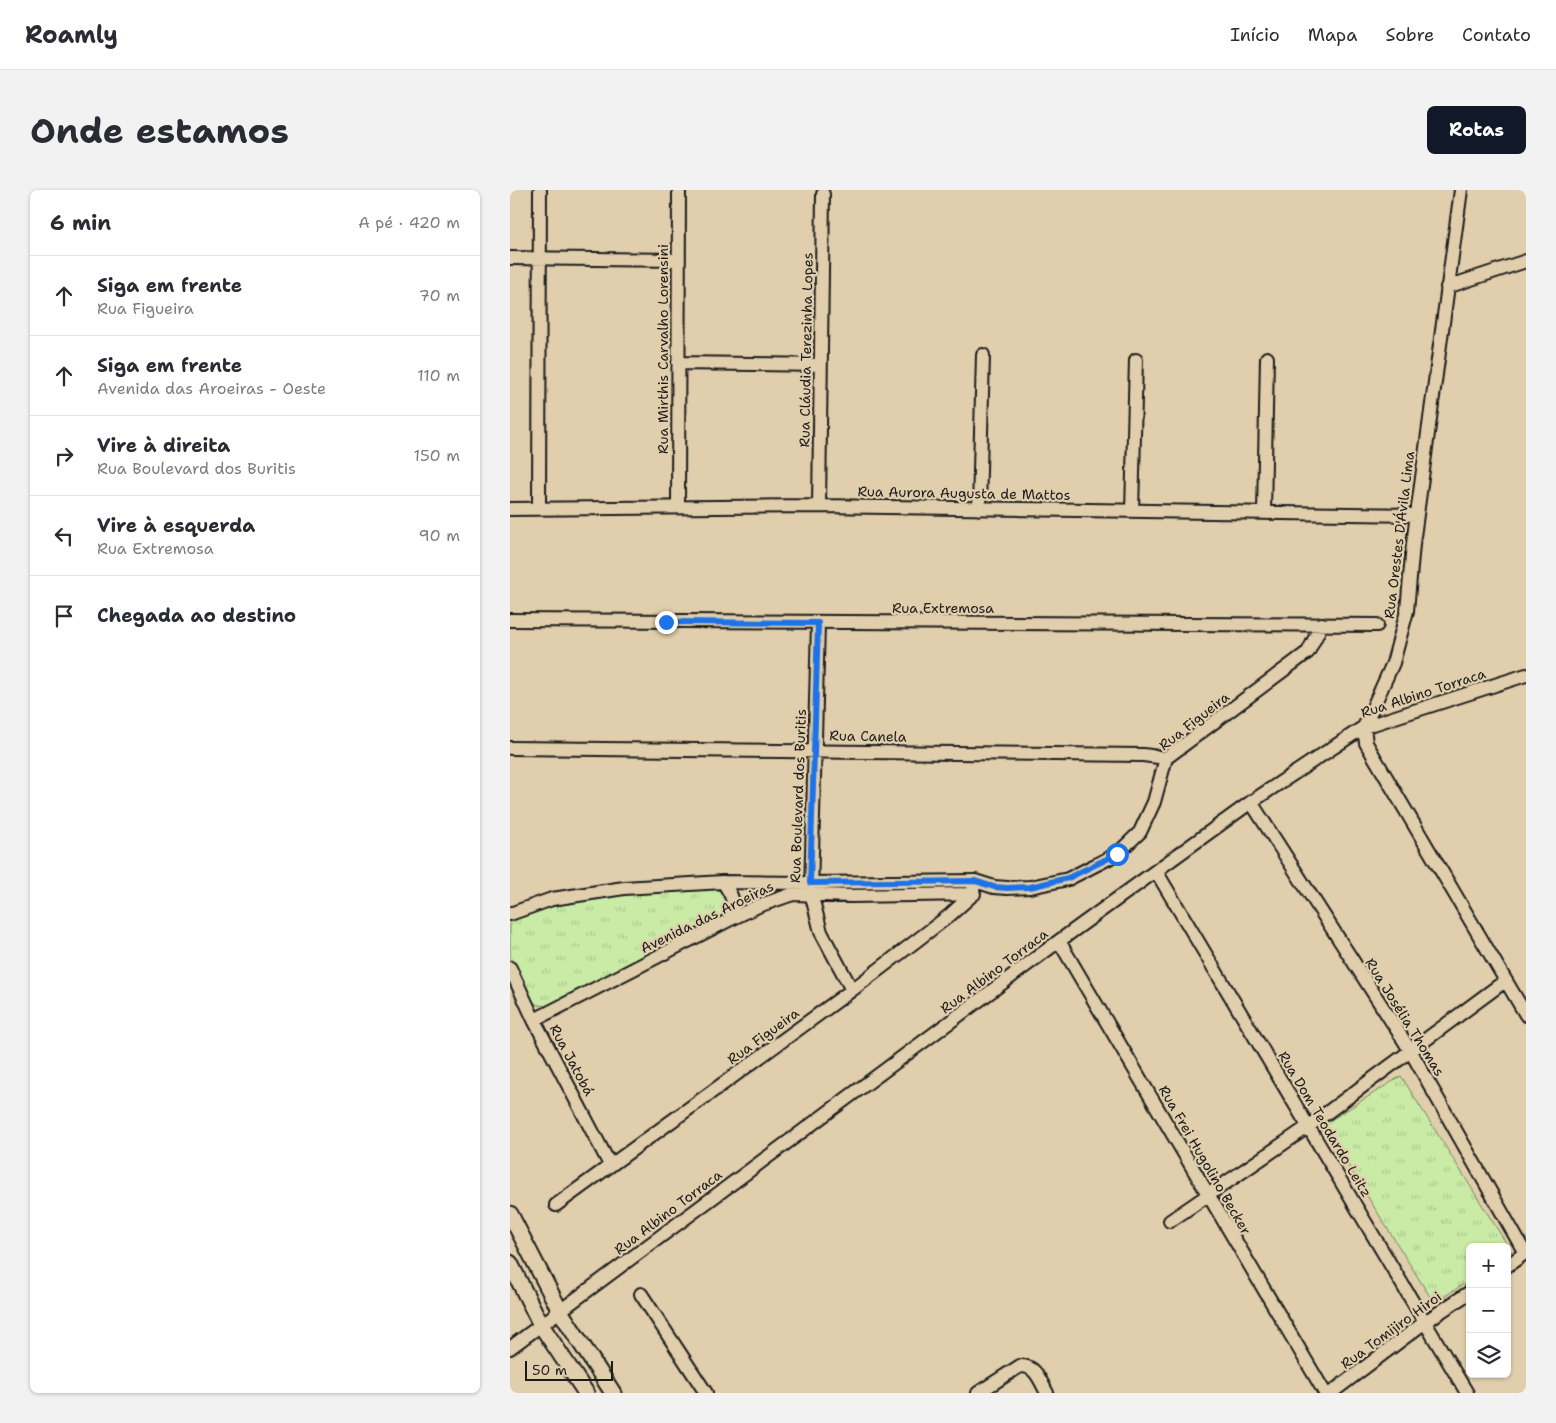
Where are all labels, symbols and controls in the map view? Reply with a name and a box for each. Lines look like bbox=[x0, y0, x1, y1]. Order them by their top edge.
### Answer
text: Roamly bbox=[25, 19, 118, 51]
text: Início bbox=[1230, 23, 1280, 47]
text: Mapa bbox=[1308, 23, 1357, 47]
text: Sobre bbox=[1385, 23, 1434, 47]
text: Contato bbox=[1462, 23, 1531, 47]
button: Rotas bbox=[1427, 106, 1526, 154]
text: Onde estamos bbox=[30, 107, 289, 154]
text: 6 min bbox=[50, 209, 111, 237]
text: A pé · 420 m bbox=[358, 212, 460, 233]
street label: Rua Mirthis Carvalho Lorensini bbox=[654, 244, 672, 454]
street label: Rua Cláudia Terezinha Lopes bbox=[795, 252, 817, 448]
text: Siga em frente bbox=[97, 273, 242, 298]
icon: ahead bbox=[50, 282, 78, 310]
text: 70 m bbox=[419, 285, 460, 306]
text: Rua Figueira bbox=[97, 298, 194, 319]
text: Siga em frente bbox=[97, 353, 242, 378]
icon: ahead bbox=[50, 362, 78, 390]
text: 110 m bbox=[417, 365, 460, 386]
text: Avenida das Aroeiras - Oeste bbox=[97, 378, 326, 399]
text: Vire à direita bbox=[97, 433, 230, 458]
icon: right bbox=[50, 442, 78, 470]
text: 150 m bbox=[413, 445, 460, 466]
street label: Rua Orestes D'Ávila Lima bbox=[1380, 450, 1418, 620]
text: Rua Boulevard dos Buritis bbox=[97, 458, 296, 479]
street label: Rua Aurora Augusta de Mattos bbox=[857, 482, 1071, 504]
text: Vire à esquerda bbox=[97, 513, 255, 538]
icon: left bbox=[50, 522, 78, 550]
text: 90 m bbox=[419, 525, 460, 546]
text: Rua Extremosa bbox=[97, 538, 214, 559]
street label: Rua Extremosa bbox=[892, 599, 994, 617]
icon: arrive bbox=[50, 602, 78, 630]
text: Chegada ao destino bbox=[97, 603, 296, 628]
route end bbox=[655, 611, 678, 634]
street label: Rua Albino Torraca bbox=[1358, 664, 1488, 722]
street label: Rua Figueira bbox=[1155, 688, 1233, 754]
street label: Rua Boulevard dos Buritis bbox=[786, 709, 810, 883]
street label: Rua Canela bbox=[829, 726, 907, 746]
route start bbox=[1106, 843, 1129, 866]
street label: Avenida das Aroeiras bbox=[637, 877, 777, 957]
street label: Rua Albino Torraca bbox=[937, 924, 1052, 1017]
street label: Rua Josélia Thomas bbox=[1361, 955, 1449, 1079]
street label: Rua Figueira bbox=[724, 1004, 803, 1068]
street label: Rua Jatobá bbox=[546, 1021, 599, 1099]
street label: Rua Dom Teodardo Leitz bbox=[1274, 1048, 1376, 1200]
street label: Rua Frei Hugolino Becker bbox=[1155, 1082, 1255, 1238]
street label: Rua Albino Torraca bbox=[611, 1165, 726, 1258]
map controls bbox=[1466, 1243, 1511, 1378]
button: + bbox=[1466, 1243, 1511, 1288]
street label: Rua Tomijiro Hiroi bbox=[1337, 1287, 1445, 1373]
button: − bbox=[1466, 1288, 1511, 1333]
button: layers bbox=[1466, 1333, 1511, 1378]
scale bar bbox=[525, 1358, 612, 1381]
text: 50 m bbox=[532, 1361, 567, 1379]

